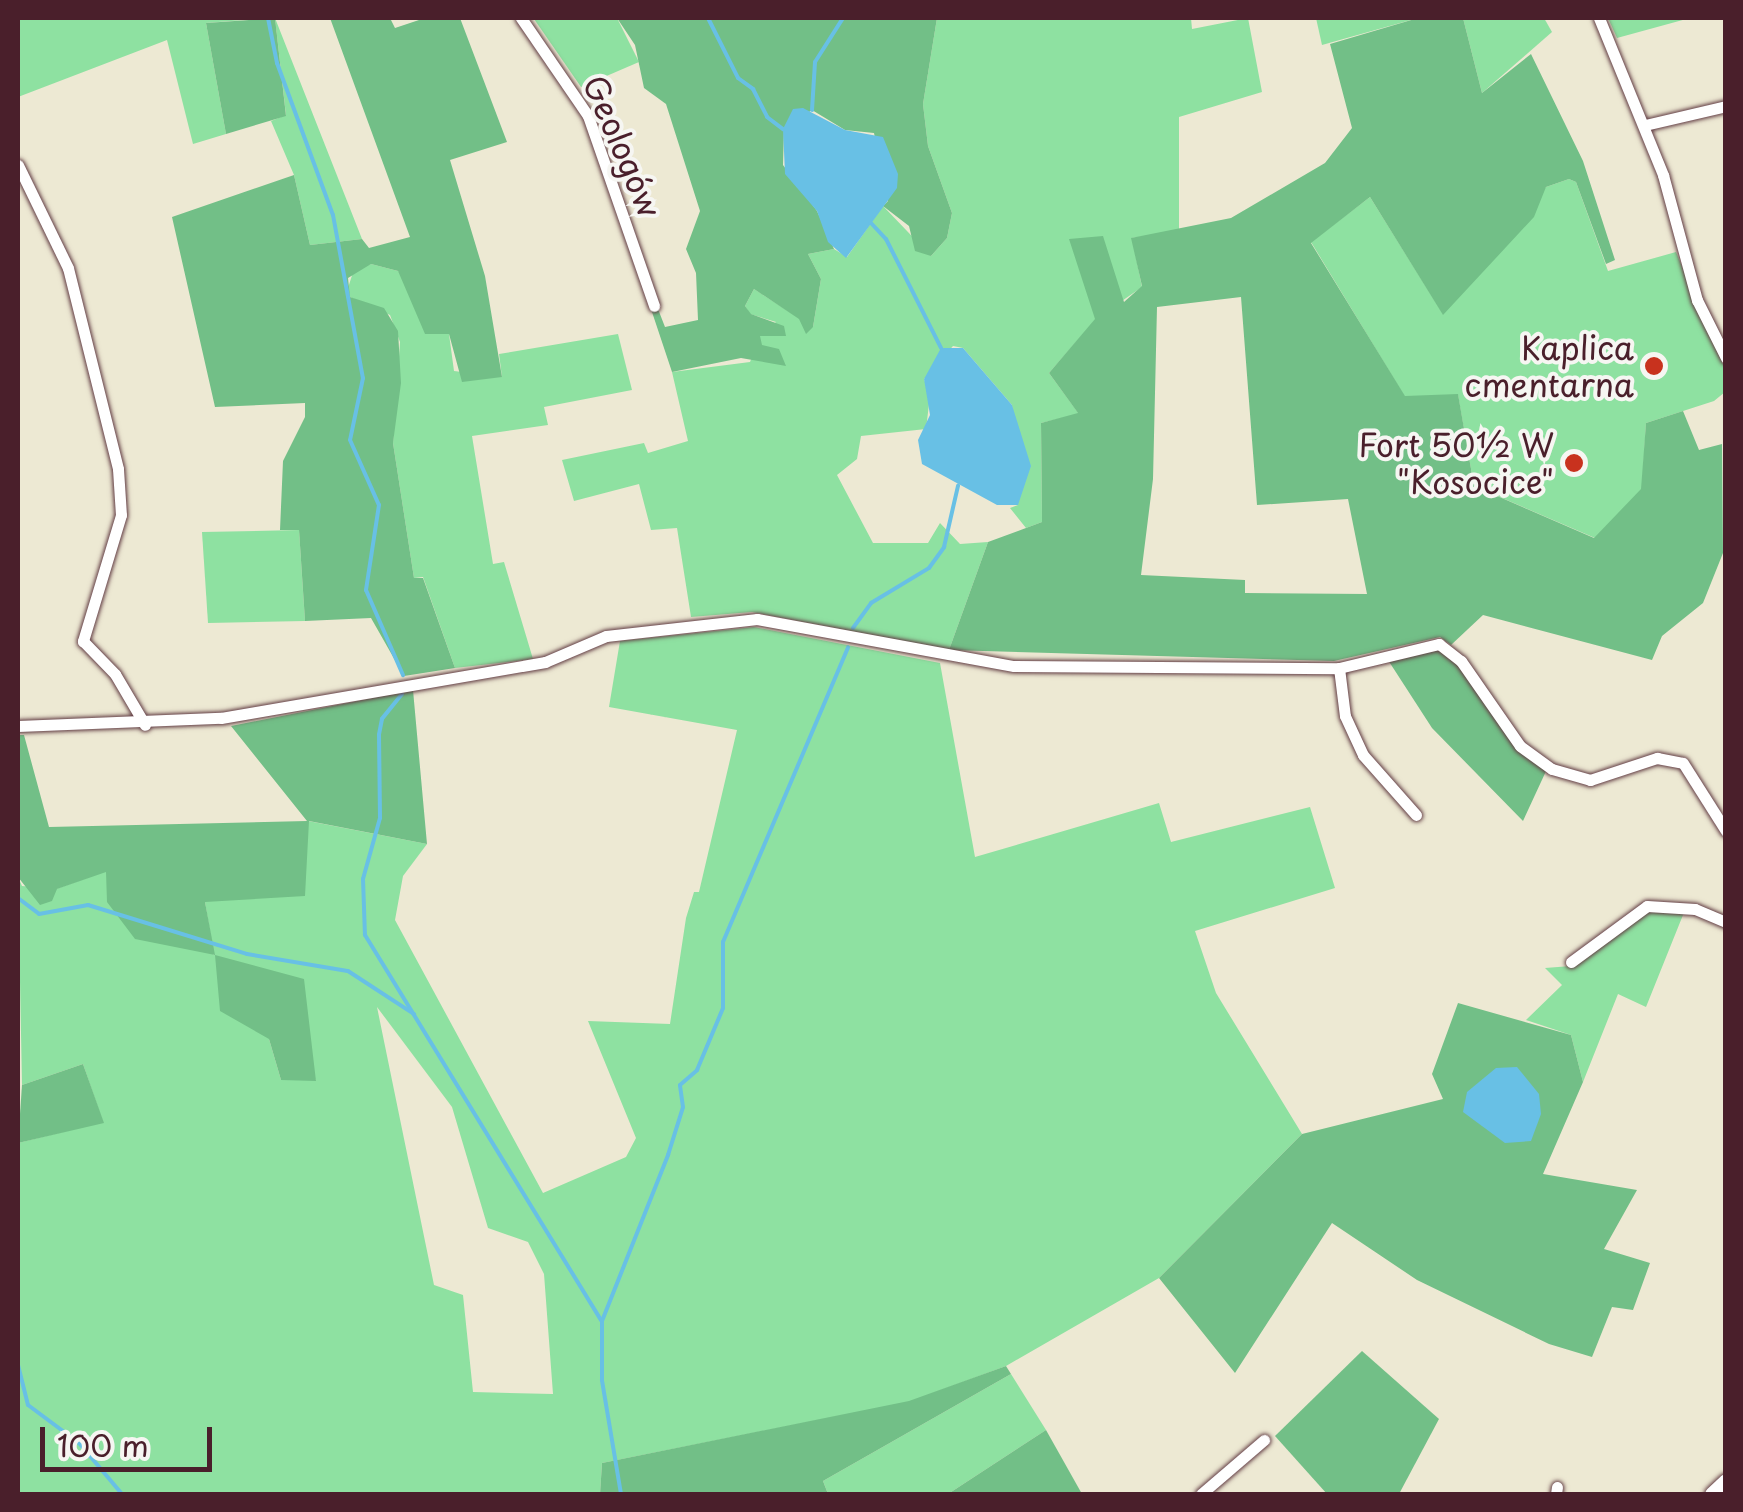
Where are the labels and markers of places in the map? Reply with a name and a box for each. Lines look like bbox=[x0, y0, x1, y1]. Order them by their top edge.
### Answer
place label: Kaplica cmentarna bbox=[1464, 329, 1634, 404]
marker: Kaplica cmentarna bbox=[1643, 355, 1665, 377]
place label: Fort 50½ W "Kosocice" bbox=[1358, 426, 1554, 501]
marker: Fort 50½ W "Kosocice" bbox=[1563, 452, 1585, 474]

